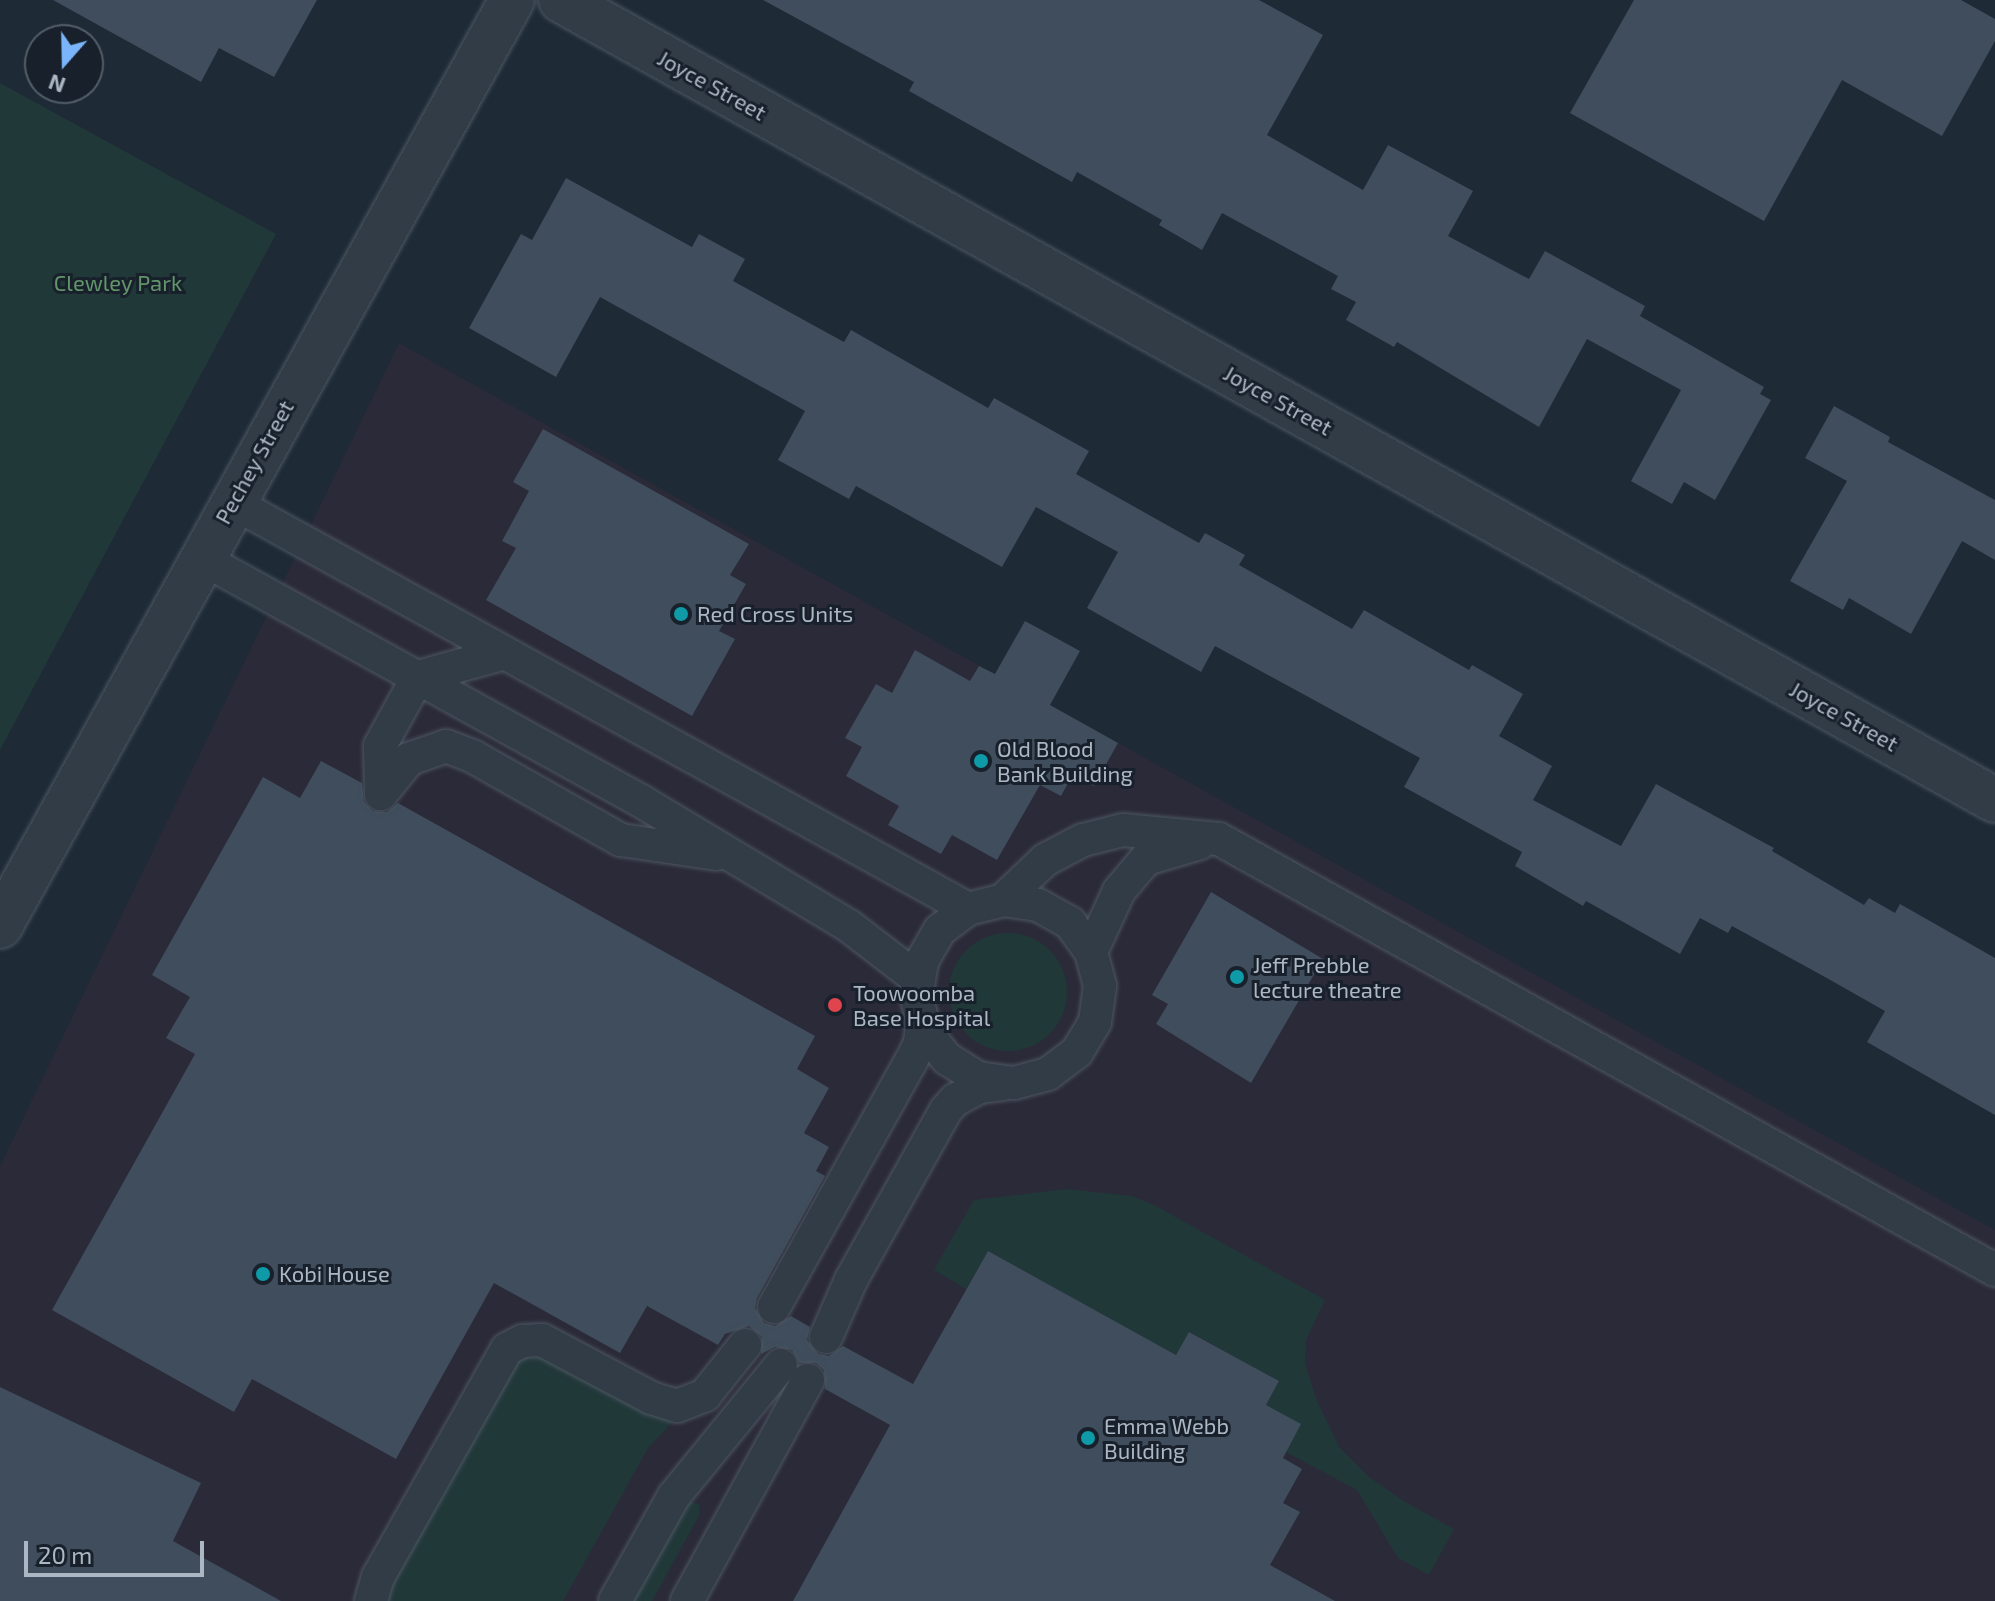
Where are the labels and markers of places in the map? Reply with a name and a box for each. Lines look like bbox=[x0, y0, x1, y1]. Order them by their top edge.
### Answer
place label: Red Cross Units bbox=[697, 601, 853, 627]
marker: Red Cross Units bbox=[672, 605, 690, 623]
place label: Old Blood Bank Building bbox=[997, 735, 1133, 786]
marker: Old Blood Bank Building bbox=[972, 752, 990, 770]
place label: Jeff Prebble lecture theatre bbox=[1253, 951, 1402, 1002]
marker: Jeff Prebble lecture theatre bbox=[1228, 968, 1246, 986]
place label: Toowoomba Base Hospital bbox=[853, 979, 990, 1030]
marker: Toowoomba Base Hospital bbox=[824, 994, 846, 1016]
place label: Kobi House bbox=[279, 1261, 390, 1287]
marker: Kobi House bbox=[254, 1265, 272, 1283]
place label: Emma Webb Building bbox=[1104, 1412, 1229, 1464]
marker: Emma Webb Building bbox=[1079, 1429, 1097, 1447]

